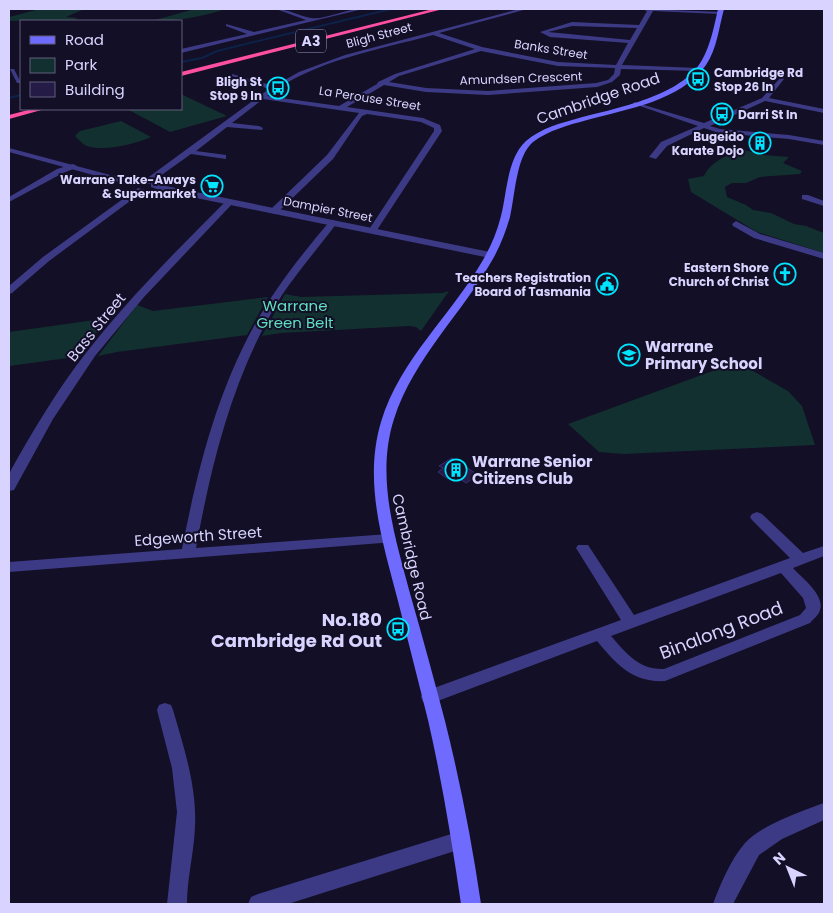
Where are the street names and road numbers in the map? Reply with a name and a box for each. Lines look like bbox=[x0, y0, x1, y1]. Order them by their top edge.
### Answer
street label: Bligh Street bbox=[344, 18, 414, 52]
road number: A3 bbox=[296, 29, 326, 52]
street label: Banks Street bbox=[513, 35, 589, 63]
street label: Amundsen Crescent bbox=[459, 67, 583, 89]
street label: Cambridge Road bbox=[534, 67, 662, 129]
street label: La Perouse Street bbox=[318, 82, 422, 114]
street label: Dampier Street bbox=[282, 192, 374, 226]
street label: Bass Street bbox=[62, 288, 130, 366]
street label: Cambridge Road bbox=[387, 492, 437, 622]
street label: Edgeworth Street bbox=[134, 521, 262, 551]
street label: Binalong Road bbox=[656, 595, 786, 665]

